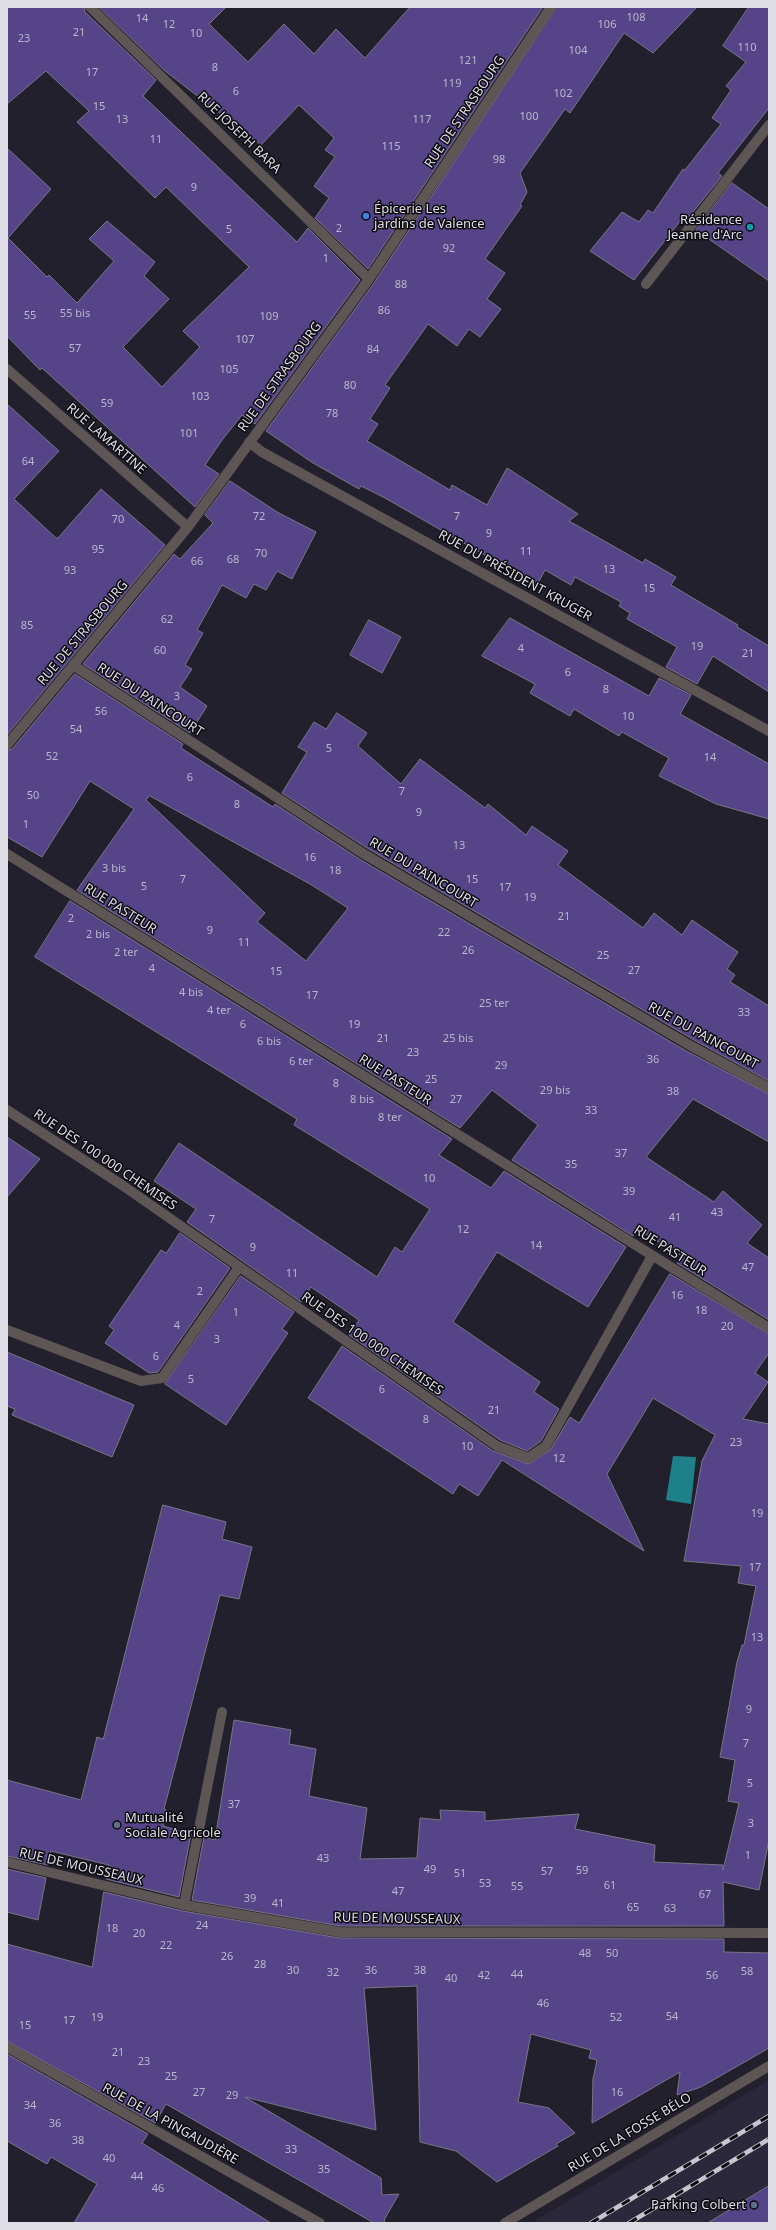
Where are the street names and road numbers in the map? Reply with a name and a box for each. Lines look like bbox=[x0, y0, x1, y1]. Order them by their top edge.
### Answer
street label: RUE DE STRASBOURG bbox=[422, 53, 508, 171]
street label: RUE JOSEPH BARA bbox=[194, 89, 284, 177]
street label: RUE DE STRASBOURG bbox=[235, 319, 325, 435]
street label: RUE LAMARTINE bbox=[63, 400, 149, 478]
street label: RUE DU PRÉSIDENT KRUGER bbox=[436, 527, 594, 625]
street label: RUE DE STRASBOURG bbox=[35, 577, 131, 689]
street label: RUE DU PAINCOURT bbox=[94, 660, 206, 740]
street label: RUE DU PAINCOURT bbox=[366, 835, 480, 911]
street label: RUE PASTEUR bbox=[81, 880, 159, 938]
street label: RUE DU PAINCOURT bbox=[645, 999, 761, 1073]
street label: RUE PASTEUR bbox=[356, 1051, 434, 1109]
street label: RUE DES 100 000 CHEMISES bbox=[30, 1106, 180, 1214]
street label: RUE PASTEUR bbox=[631, 1222, 709, 1280]
street label: RUE DES 100 000 CHEMISES bbox=[298, 1289, 446, 1399]
street label: RUE DE MOUSSEAUX bbox=[18, 1845, 144, 1889]
street label: RUE DE MOUSSEAUX bbox=[334, 1910, 460, 1928]
street label: RUE DE LA PINGAUDIÈRE bbox=[99, 2080, 241, 2168]
street label: RUE DE LA FOSSE BÉLO bbox=[566, 2090, 694, 2176]

